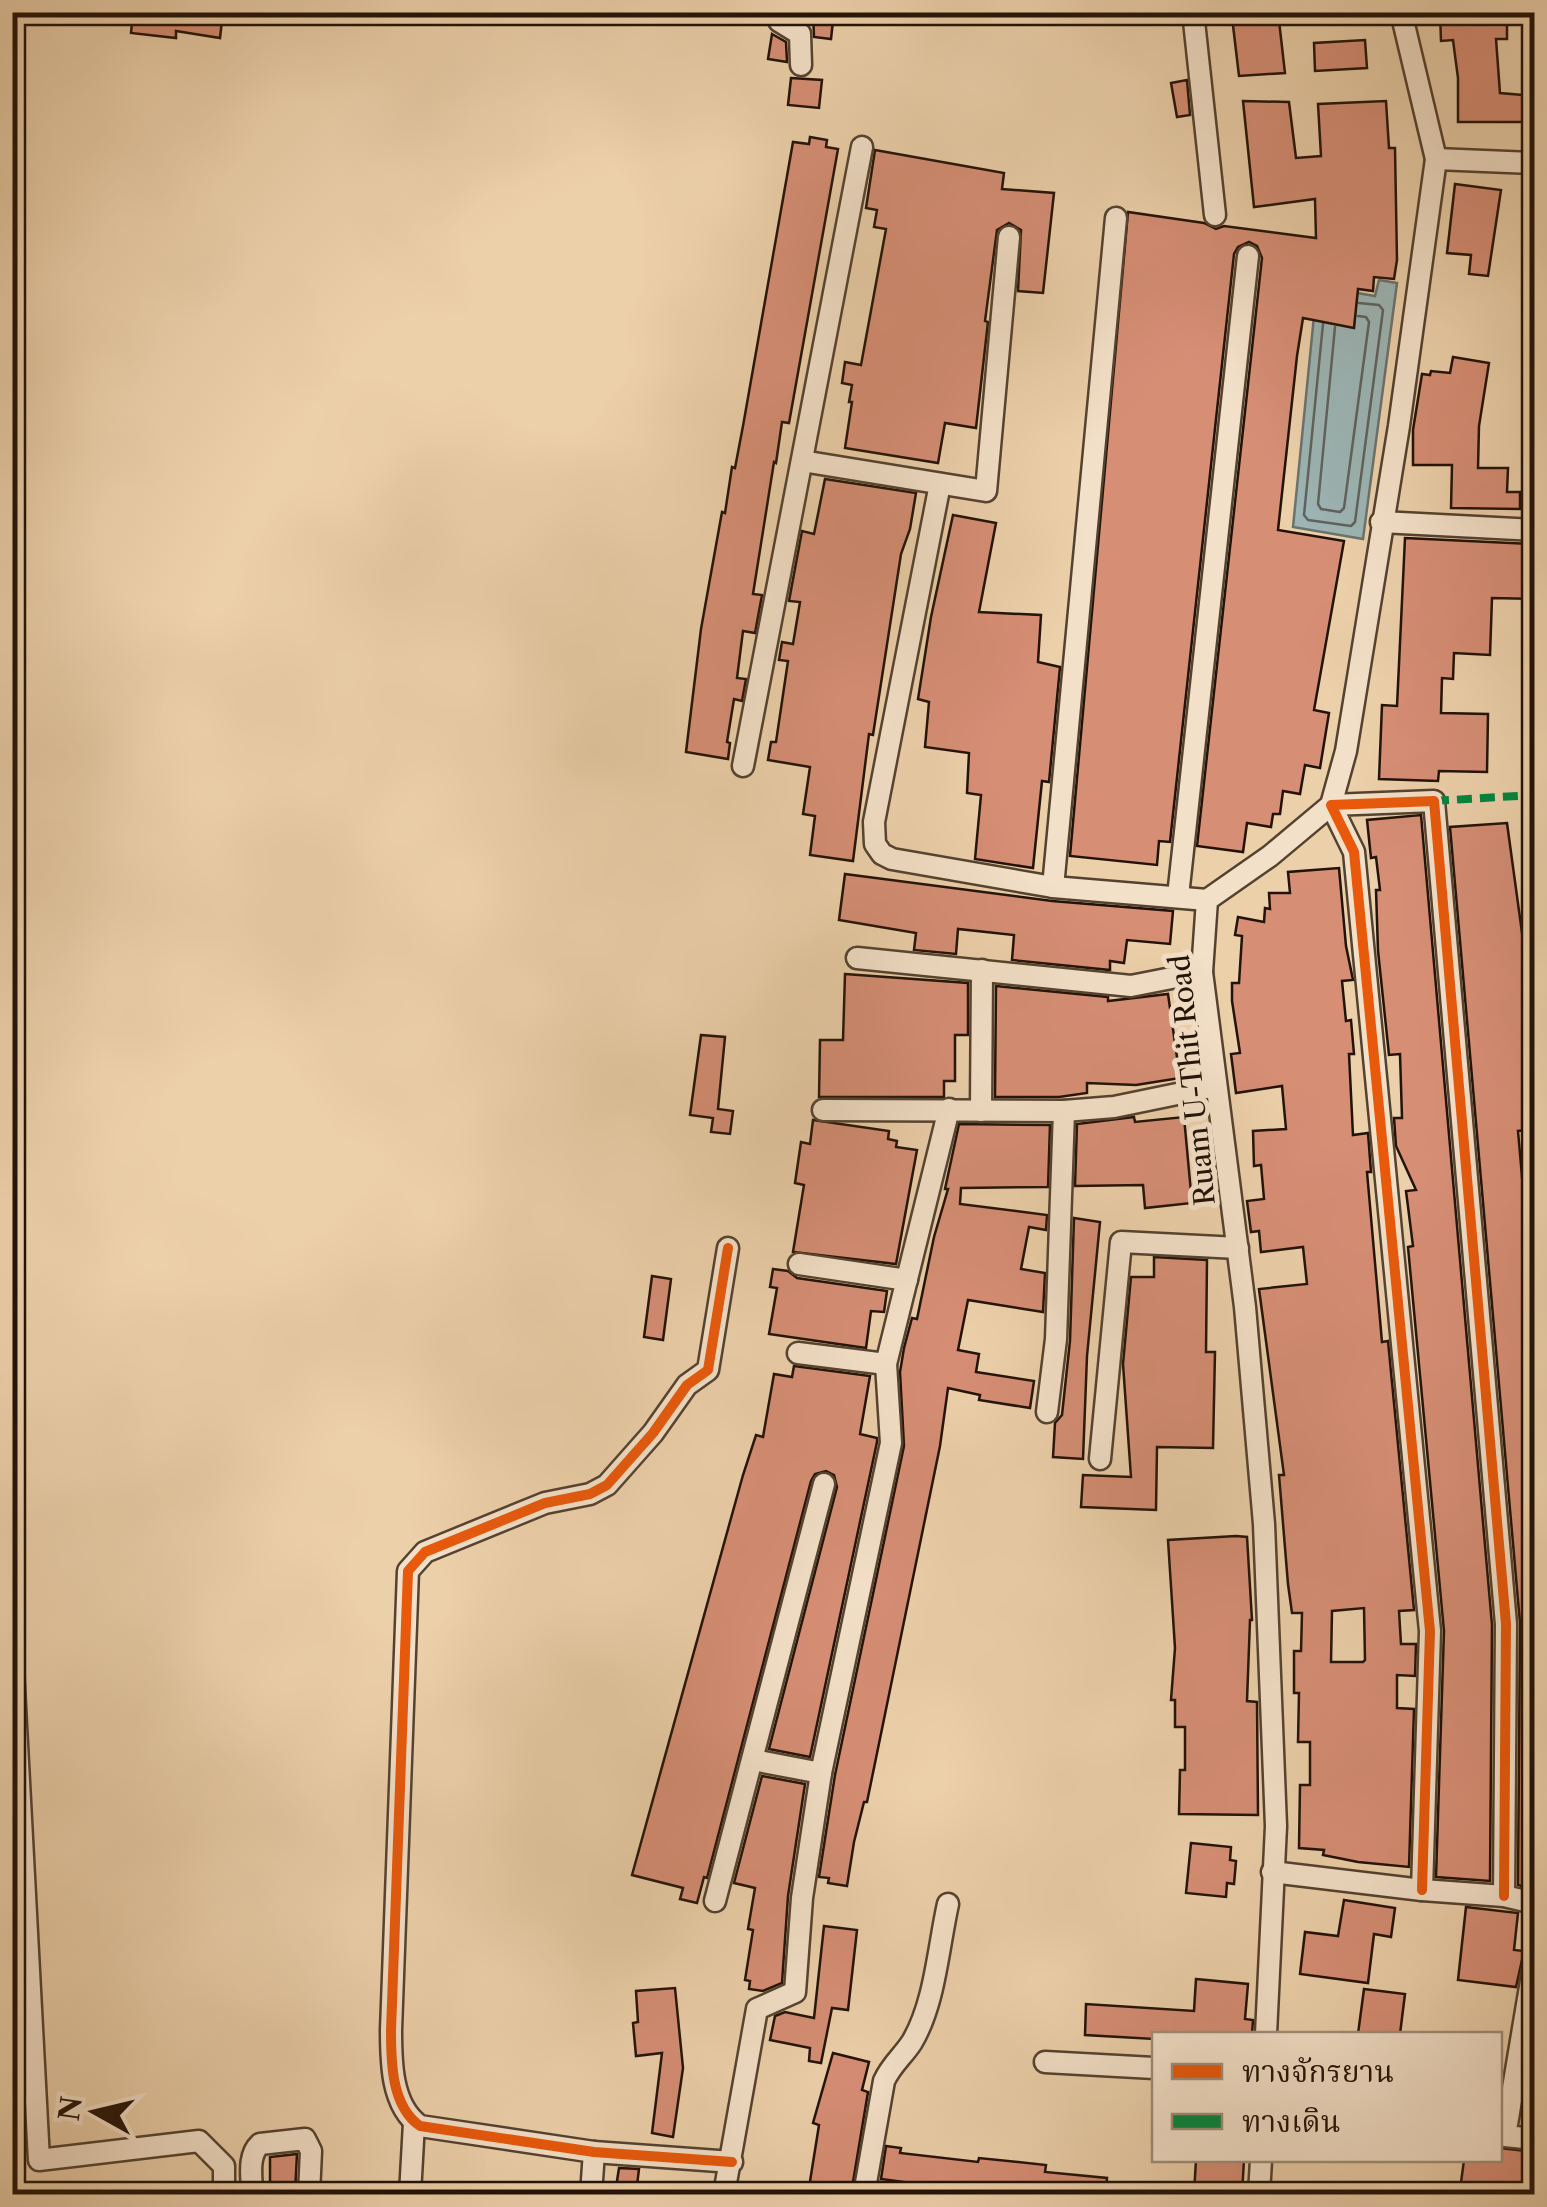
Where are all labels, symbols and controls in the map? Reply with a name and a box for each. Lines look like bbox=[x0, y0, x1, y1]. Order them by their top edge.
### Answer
street label: Ruam U-Thit Road bbox=[1162, 953, 1222, 1207]
legend bbox=[1152, 2032, 1502, 2162]
text: ทางจักรยาน bbox=[1242, 2053, 1394, 2090]
north arrow bbox=[45, 2062, 145, 2162]
text: N bbox=[52, 2094, 89, 2123]
text: ทางเดิน bbox=[1242, 2103, 1341, 2140]

